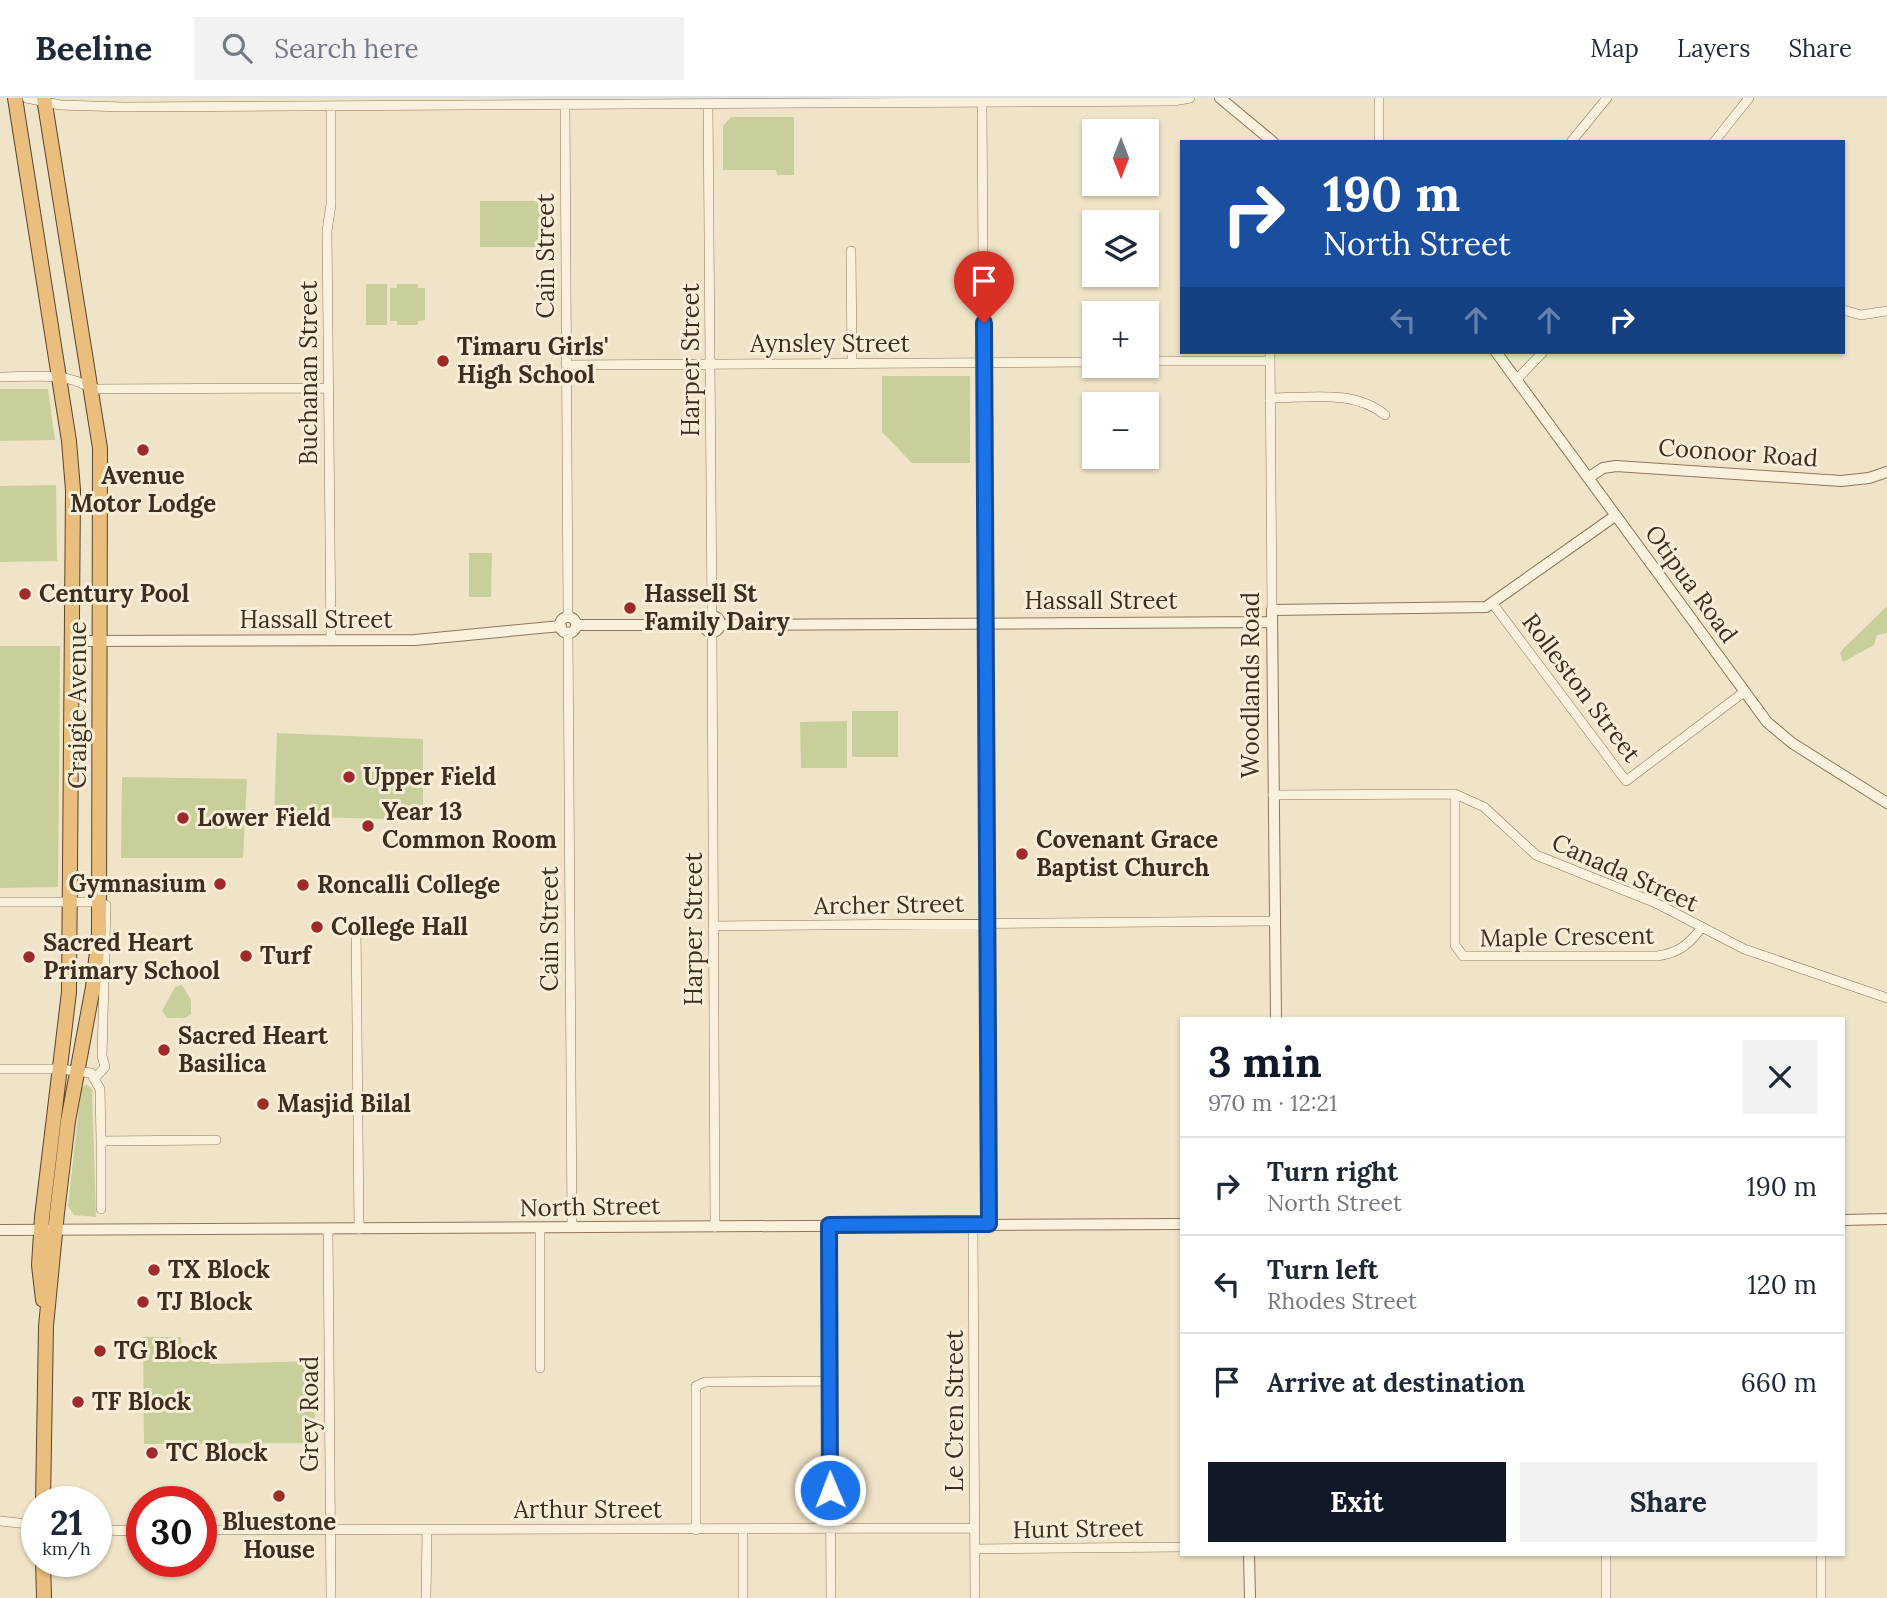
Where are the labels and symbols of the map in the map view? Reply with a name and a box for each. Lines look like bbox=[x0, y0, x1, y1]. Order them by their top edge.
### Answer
north arrow bbox=[1082, 119, 1158, 196]
street label: Cain Street bbox=[530, 193, 561, 318]
pin bbox=[954, 251, 1014, 323]
street label: Buchanan Street bbox=[293, 280, 324, 465]
street label: Harper Street bbox=[675, 283, 706, 437]
street label: Aynsley Street bbox=[749, 328, 910, 359]
place label: Timaru Girls' High School bbox=[457, 331, 608, 390]
marker: Timaru Girls' High School bbox=[435, 353, 451, 369]
street label: Coonoor Road bbox=[1657, 431, 1819, 474]
marker: Avenue Motor Lodge bbox=[135, 442, 151, 458]
place label: Avenue Motor Lodge bbox=[70, 460, 216, 519]
street label: Otipua Road bbox=[1638, 519, 1745, 649]
place label: Century Pool bbox=[39, 578, 189, 609]
place label: Hassell St Family Dairy bbox=[644, 578, 790, 637]
street label: Hassall Street bbox=[1025, 585, 1178, 616]
marker: Century Pool bbox=[17, 586, 33, 602]
street label: Woodlands Road bbox=[1235, 592, 1266, 778]
marker: Hassell St Family Dairy bbox=[622, 600, 638, 616]
street label: Hassall Street bbox=[240, 604, 393, 635]
street label: Rolleston Street bbox=[1515, 607, 1648, 769]
street label: Craigie Avenue bbox=[62, 621, 93, 789]
place label: Upper Field bbox=[363, 761, 496, 792]
marker: Upper Field bbox=[341, 769, 357, 785]
place label: Year 13 Common Room bbox=[382, 796, 557, 855]
place label: Lower Field bbox=[197, 802, 331, 833]
marker: Lower Field bbox=[175, 810, 191, 826]
marker: Year 13 Common Room bbox=[360, 818, 376, 834]
place label: Covenant Grace Baptist Church bbox=[1036, 824, 1218, 883]
street label: Canada Street bbox=[1547, 826, 1704, 919]
marker: Covenant Grace Baptist Church bbox=[1014, 846, 1030, 862]
street label: Harper Street bbox=[678, 852, 709, 1006]
street label: Cain Street bbox=[534, 866, 565, 991]
place label: Gymnasium bbox=[68, 868, 206, 899]
place label: Roncalli College bbox=[317, 869, 500, 900]
marker: Gymnasium bbox=[212, 876, 228, 892]
marker: Roncalli College bbox=[295, 877, 311, 893]
street label: Archer Street bbox=[813, 888, 965, 921]
place label: College Hall bbox=[331, 911, 468, 942]
marker: College Hall bbox=[309, 919, 325, 935]
street label: Maple Crescent bbox=[1479, 919, 1655, 954]
place label: Sacred Heart Primary School bbox=[43, 927, 220, 986]
place label: Turf bbox=[260, 940, 313, 971]
marker: Turf bbox=[238, 948, 254, 964]
marker: Sacred Heart Primary School bbox=[21, 949, 37, 965]
place label: Sacred Heart Basilica bbox=[178, 1020, 329, 1079]
marker: Sacred Heart Basilica bbox=[156, 1042, 172, 1058]
place label: Masjid Bilal bbox=[277, 1088, 411, 1119]
marker: Masjid Bilal bbox=[255, 1096, 271, 1112]
street label: North Street bbox=[519, 1190, 661, 1223]
place label: TX Block bbox=[168, 1254, 270, 1285]
marker: TX Block bbox=[146, 1262, 162, 1278]
place label: TJ Block bbox=[157, 1286, 252, 1317]
marker: TJ Block bbox=[135, 1294, 151, 1310]
street label: Le Cren Street bbox=[939, 1329, 970, 1492]
place label: TG Block bbox=[114, 1335, 217, 1366]
marker: TG Block bbox=[92, 1343, 108, 1359]
street label: Grey Road bbox=[294, 1356, 325, 1472]
place label: TF Block bbox=[92, 1386, 191, 1417]
marker: TF Block bbox=[70, 1394, 86, 1410]
place label: TC Block bbox=[166, 1437, 268, 1468]
marker: TC Block bbox=[144, 1445, 160, 1461]
position arrow bbox=[793, 1453, 867, 1527]
speed limit sign: 30 bbox=[126, 1486, 217, 1577]
marker: Bluestone House bbox=[271, 1488, 287, 1504]
street label: Arthur Street bbox=[513, 1494, 663, 1525]
place label: Bluestone House bbox=[222, 1506, 336, 1565]
street label: Hunt Street bbox=[1012, 1512, 1144, 1545]

